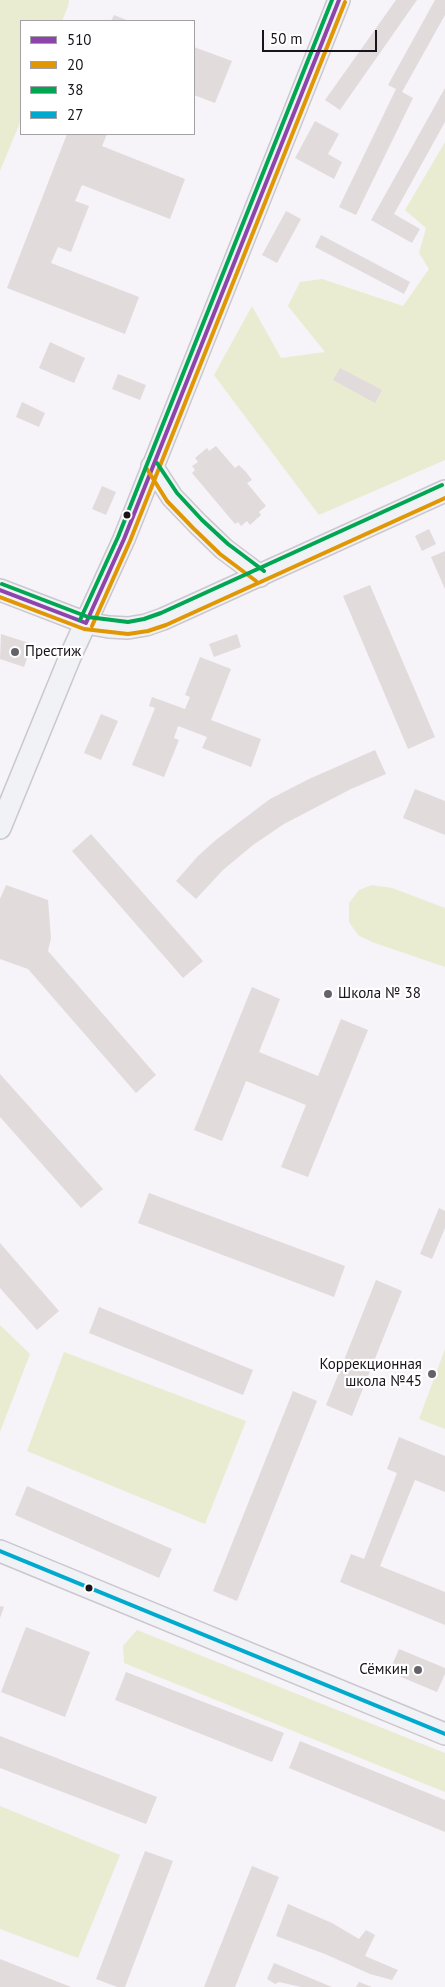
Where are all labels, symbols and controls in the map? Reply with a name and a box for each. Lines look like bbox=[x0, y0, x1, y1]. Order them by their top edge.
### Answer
legend bbox=[20, 20, 195, 135]
scale bar bbox=[265, 20, 380, 52]
text: 50 m bbox=[270, 29, 303, 48]
text: 510 bbox=[67, 30, 92, 49]
text: 20 bbox=[67, 55, 83, 74]
text: 38 bbox=[67, 80, 83, 99]
text: 27 bbox=[67, 105, 83, 124]
unlabelled marker bbox=[122, 510, 132, 520]
place label: Престиж bbox=[25, 643, 81, 661]
marker: Престиж bbox=[9, 646, 21, 658]
place label: Школа № 38 bbox=[338, 985, 421, 1003]
marker: Школа № 38 bbox=[322, 988, 334, 1000]
place label: Коррекционная школа №45 bbox=[320, 1356, 422, 1391]
marker: Коррекционная школа №45 bbox=[426, 1368, 438, 1380]
unlabelled marker bbox=[84, 1583, 94, 1593]
place label: Сёмкин bbox=[359, 1661, 408, 1679]
marker: Сёмкин bbox=[412, 1664, 424, 1676]

